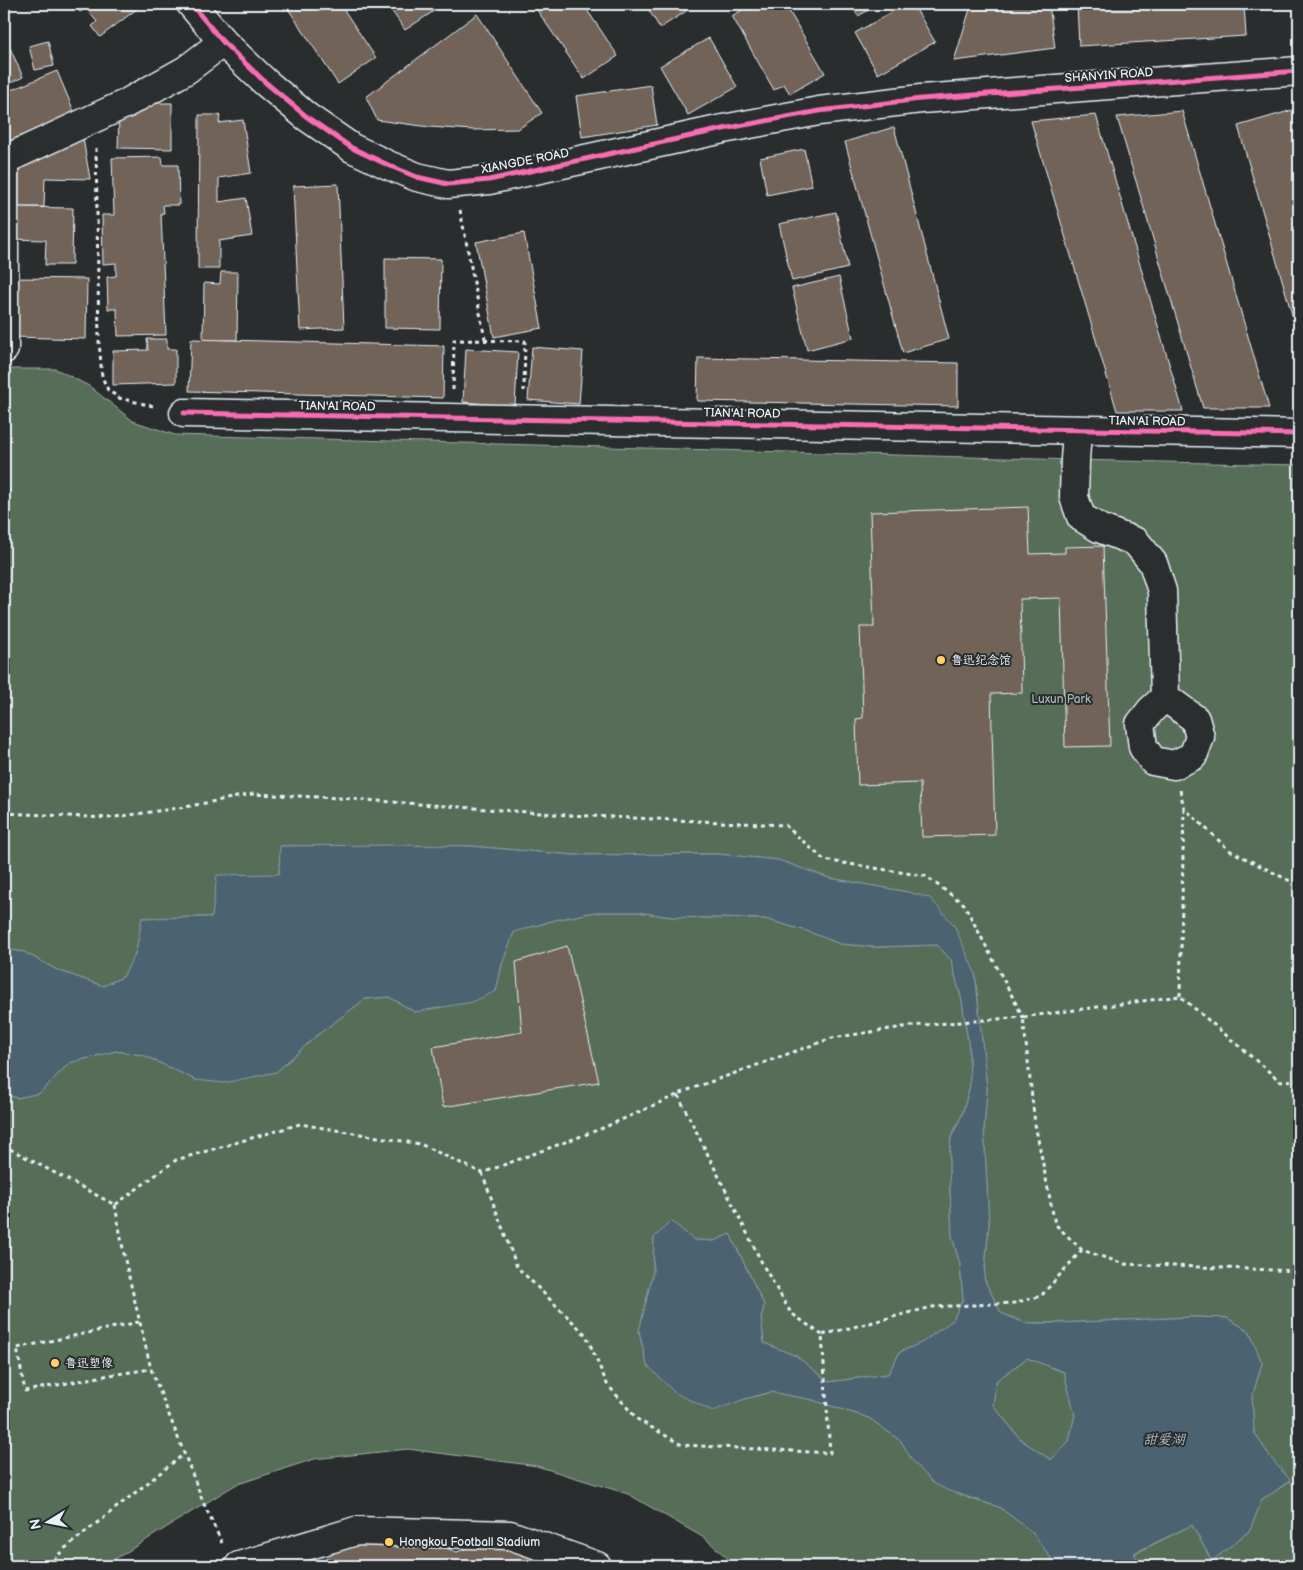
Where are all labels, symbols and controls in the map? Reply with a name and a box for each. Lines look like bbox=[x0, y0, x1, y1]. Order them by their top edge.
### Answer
street label: SHANYIN ROAD bbox=[1064, 65, 1154, 86]
street label: XIANGDE ROAD bbox=[479, 146, 571, 178]
street label: TIAN'AI ROAD bbox=[298, 398, 376, 415]
street label: TIAN'AI ROAD bbox=[703, 405, 781, 422]
street label: TIAN'AI ROAD bbox=[1108, 413, 1186, 430]
place label: 鲁迅纪念馆 bbox=[951, 653, 1011, 668]
marker: 鲁迅纪念馆 bbox=[935, 654, 947, 666]
park label: Luxun Park bbox=[1031, 692, 1091, 707]
place label: 鲁迅塑像 bbox=[65, 1356, 113, 1371]
marker: 鲁迅塑像 bbox=[49, 1357, 61, 1369]
water label: 甜爱湖 bbox=[1143, 1431, 1187, 1448]
north arrow bbox=[22, 1498, 72, 1548]
text: N bbox=[26, 1518, 45, 1531]
place label: Hongkou Football Stadium bbox=[399, 1535, 540, 1550]
marker: Hongkou Football Stadium bbox=[383, 1536, 395, 1548]

